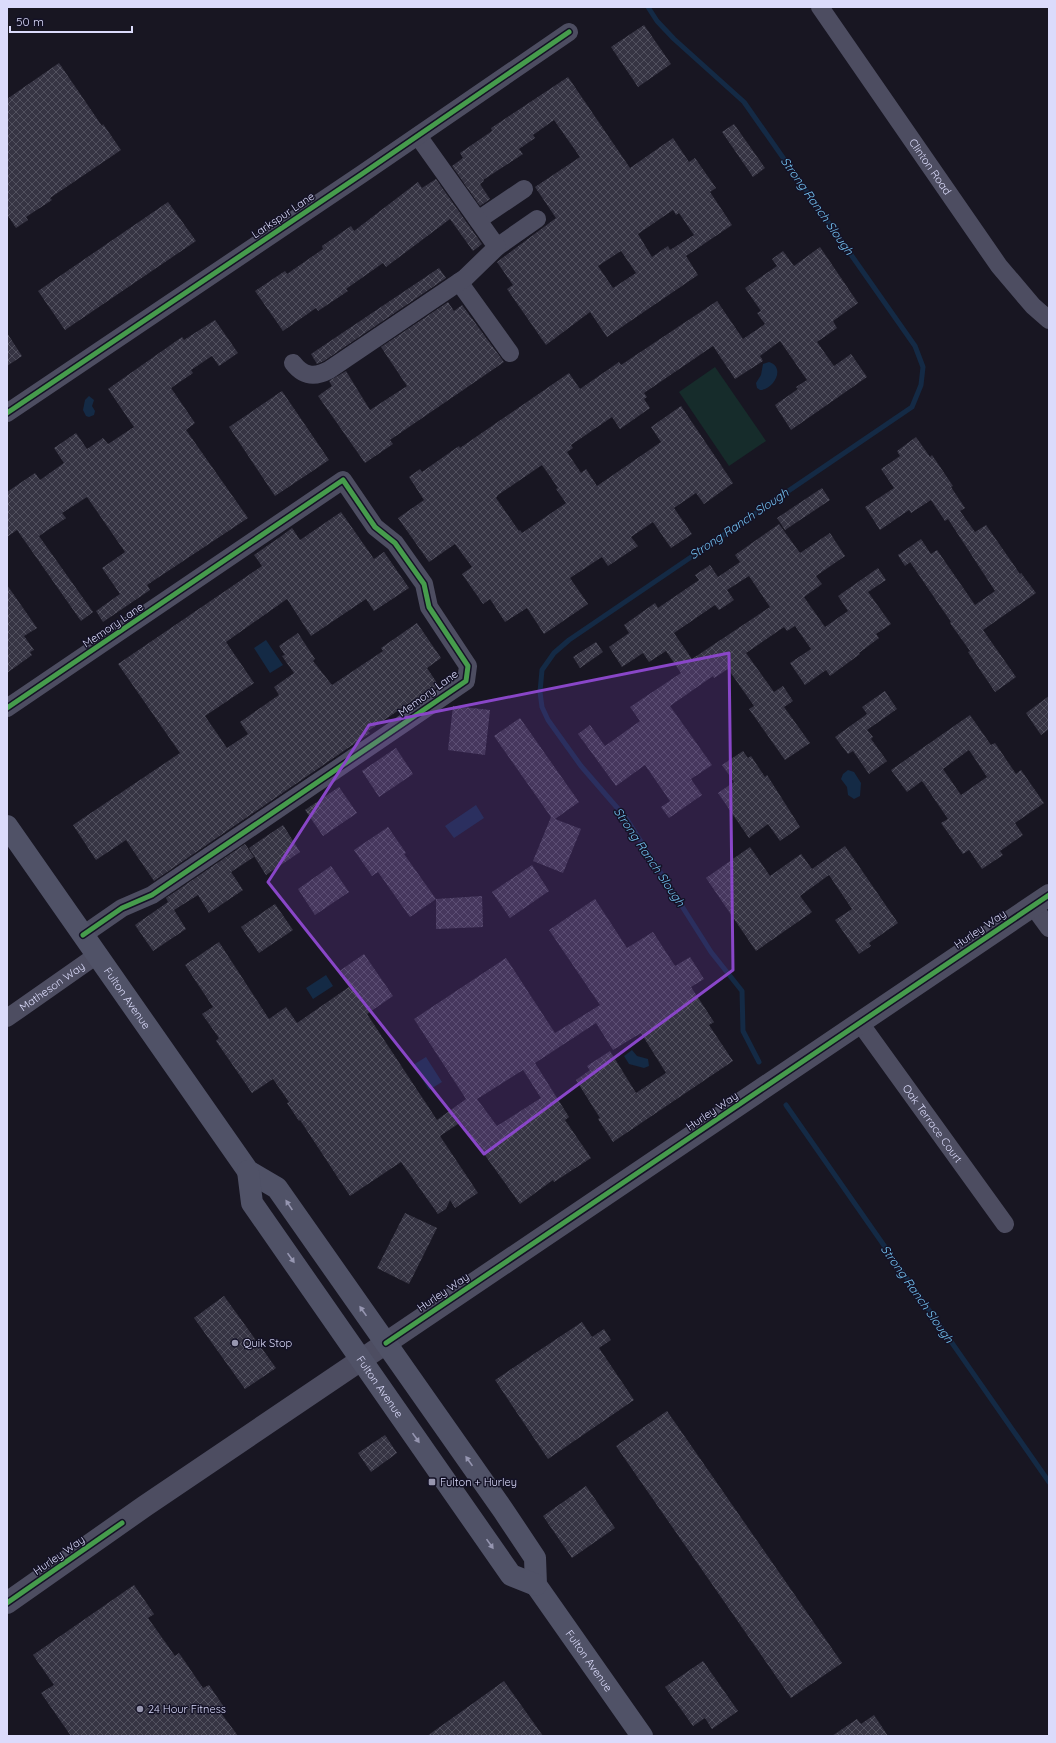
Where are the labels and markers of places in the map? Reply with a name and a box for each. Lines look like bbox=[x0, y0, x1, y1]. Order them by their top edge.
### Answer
place label: Quik Stop bbox=[243, 1336, 293, 1350]
marker: Quik Stop bbox=[230, 1338, 240, 1348]
place label: Fulton + Hurley bbox=[440, 1475, 517, 1489]
marker: Fulton + Hurley bbox=[427, 1477, 437, 1487]
place label: 24 Hour Fitness bbox=[148, 1702, 226, 1716]
marker: 24 Hour Fitness bbox=[135, 1704, 145, 1714]

